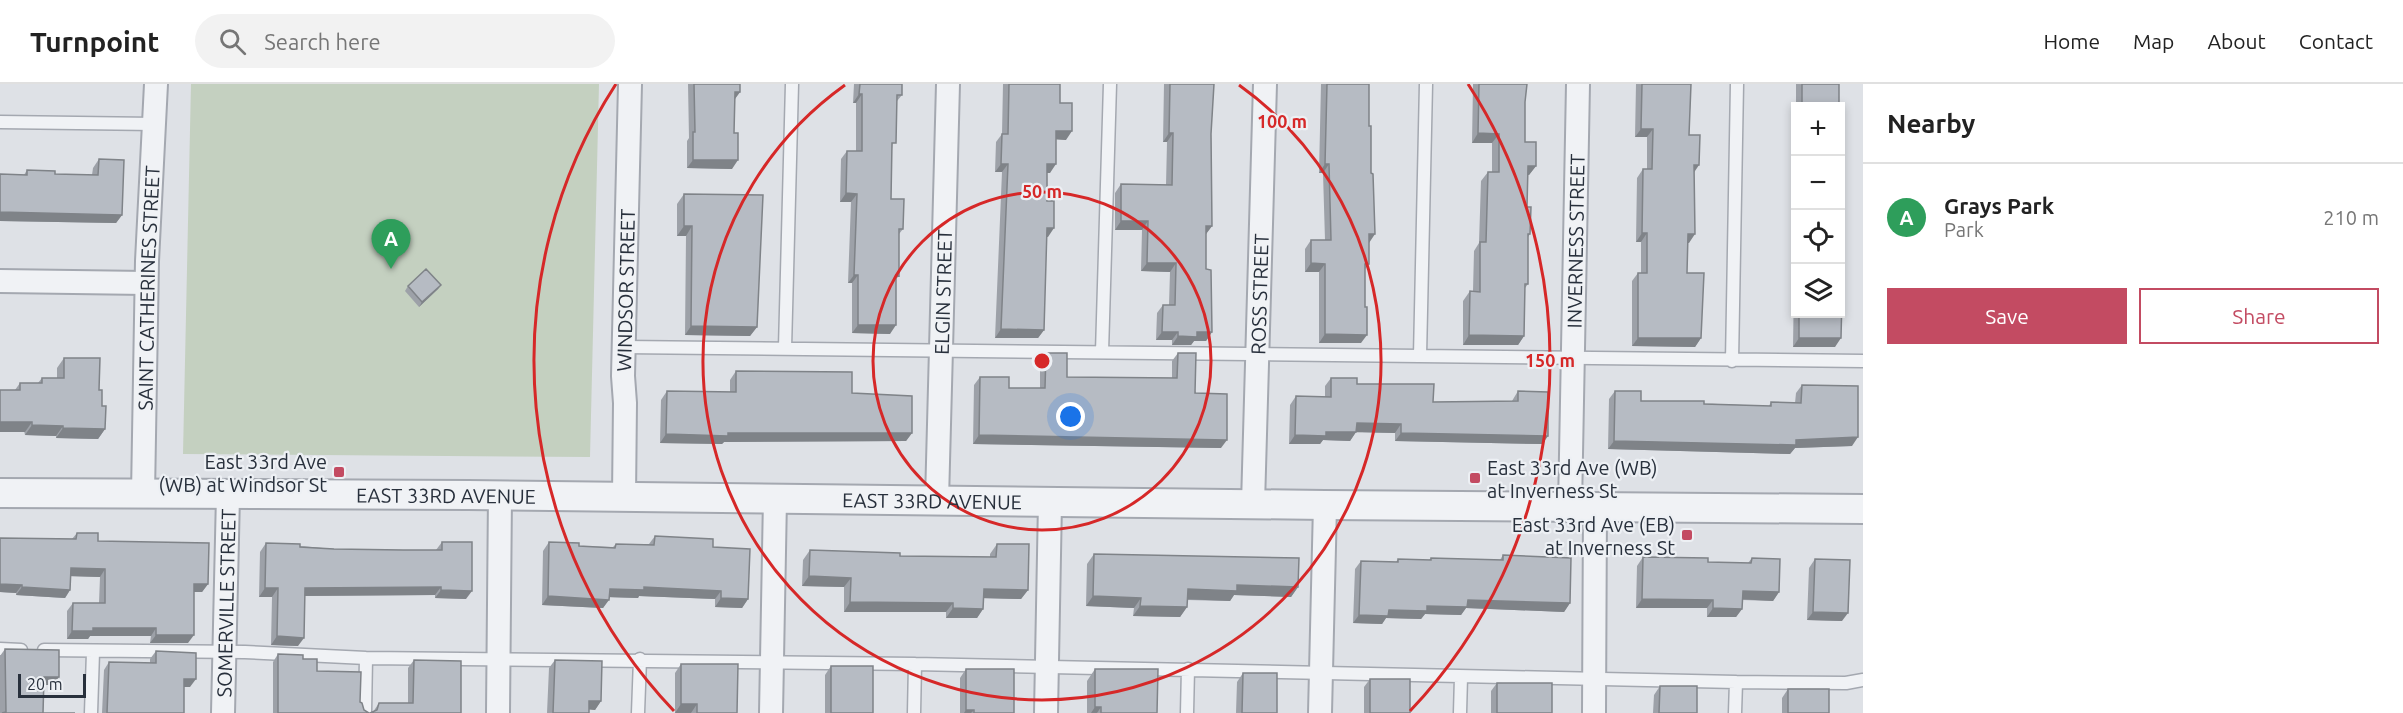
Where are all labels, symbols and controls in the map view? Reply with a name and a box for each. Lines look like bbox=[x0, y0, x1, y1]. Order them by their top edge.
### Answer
search box bbox=[195, 14, 615, 68]
icon: search bbox=[216, 25, 249, 58]
text: Turnpoint bbox=[30, 26, 159, 57]
text: Search here bbox=[264, 29, 381, 54]
text: Home bbox=[2043, 29, 2100, 53]
text: Map bbox=[2133, 29, 2174, 53]
text: About bbox=[2207, 29, 2266, 53]
text: Contact bbox=[2299, 29, 2373, 53]
map controls bbox=[1791, 102, 1845, 318]
button: + bbox=[1791, 102, 1845, 156]
text: Nearby bbox=[1887, 109, 1975, 138]
text: 100 m bbox=[1257, 111, 1307, 131]
street label: INVERNESS STREET bbox=[1562, 154, 1588, 329]
button: − bbox=[1791, 156, 1845, 210]
street label: SAINT CATHERINES STREET bbox=[133, 165, 163, 411]
text: 50 m bbox=[1022, 181, 1062, 201]
text: Grays Park bbox=[1944, 193, 2054, 218]
text: A bbox=[1899, 206, 1914, 229]
text: 210 m bbox=[2323, 206, 2379, 229]
street label: WINDSOR STREET bbox=[612, 208, 639, 372]
button: locate bbox=[1791, 210, 1845, 264]
text: Park bbox=[1944, 218, 1984, 241]
pin: A bbox=[372, 220, 410, 269]
street label: ELGIN STREET bbox=[929, 229, 956, 355]
street label: ROSS STREET bbox=[1246, 233, 1272, 355]
button: layers bbox=[1791, 264, 1845, 318]
button: Save bbox=[1887, 288, 2127, 344]
button: Share bbox=[2139, 288, 2379, 344]
text: 150 m bbox=[1525, 350, 1575, 370]
centre of rings bbox=[1032, 351, 1052, 371]
your location bbox=[1056, 402, 1085, 431]
place label: East 33rd Ave (WB) at Windsor St bbox=[158, 450, 327, 496]
place label: East 33rd Ave (WB) at Inverness St bbox=[1487, 456, 1658, 502]
marker: East 33rd Ave (WB) at Windsor St bbox=[332, 465, 346, 479]
marker: East 33rd Ave (WB) at Inverness St bbox=[1468, 471, 1482, 485]
street label: EAST 33RD AVENUE bbox=[356, 483, 536, 507]
street label: EAST 33RD AVENUE bbox=[842, 488, 1022, 513]
street label: SOMERVILLE STREET bbox=[212, 508, 239, 698]
place label: East 33rd Ave (EB) at Inverness St bbox=[1512, 513, 1675, 559]
marker: East 33rd Ave (EB) at Inverness St bbox=[1680, 528, 1694, 542]
scale bar bbox=[18, 671, 86, 698]
text: 20 m bbox=[27, 675, 63, 693]

